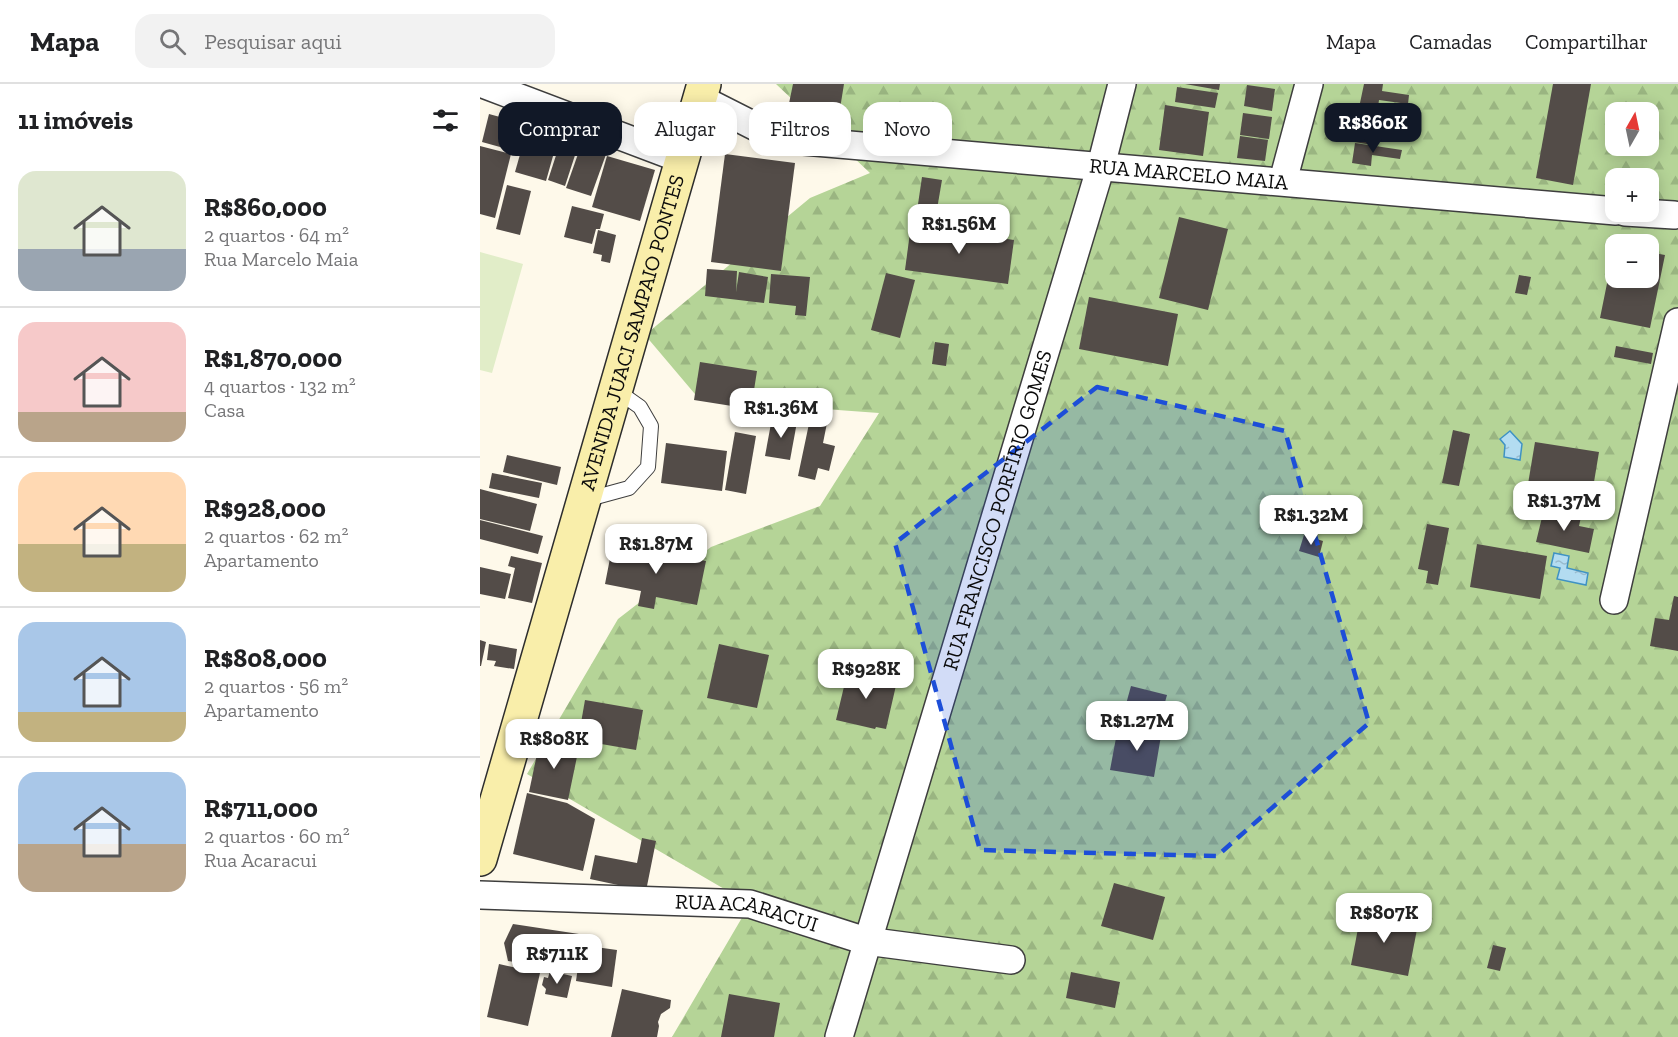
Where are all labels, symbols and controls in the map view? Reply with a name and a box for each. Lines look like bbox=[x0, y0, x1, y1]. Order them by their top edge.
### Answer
search box bbox=[135, 14, 555, 68]
text: Mapa bbox=[30, 25, 99, 58]
icon: search bbox=[156, 25, 189, 58]
text: Pesquisar aqui bbox=[204, 28, 342, 55]
text: Mapa bbox=[1326, 29, 1376, 54]
text: Camadas bbox=[1409, 29, 1492, 54]
text: Compartilhar bbox=[1525, 29, 1648, 54]
chip: Comprar bbox=[498, 102, 622, 156]
chip: Alugar bbox=[634, 102, 737, 156]
chip: Filtros bbox=[749, 102, 851, 156]
chip: Novo bbox=[863, 102, 952, 156]
north arrow bbox=[1605, 102, 1659, 156]
map controls bbox=[1605, 102, 1659, 288]
pin: R$860K bbox=[1324, 103, 1422, 154]
text: 11 imóveis bbox=[18, 104, 133, 136]
icon: filters bbox=[429, 104, 462, 137]
text: R$860K bbox=[1338, 110, 1408, 134]
street label: RUA MARCELO MAIA bbox=[1088, 153, 1290, 195]
button: + bbox=[1605, 168, 1659, 222]
street label: AVENIDA JUACI SAMPAIO PONTES bbox=[574, 172, 689, 493]
text: R$860,000 bbox=[204, 191, 327, 223]
icon: home bbox=[66, 195, 138, 267]
pin: R$1.56M bbox=[904, 204, 1014, 255]
text: R$1.56M bbox=[922, 211, 996, 235]
text: 2 quartos · 64 m² bbox=[204, 223, 349, 247]
button: − bbox=[1605, 234, 1659, 288]
text: Rua Marcelo Maia bbox=[204, 247, 358, 271]
text: R$1,870,000 bbox=[204, 342, 342, 374]
icon: home bbox=[66, 346, 138, 418]
street label: RUA FRANCISCO PORFÍRIO GOMES bbox=[937, 347, 1057, 673]
text: 4 quartos · 132 m² bbox=[204, 374, 356, 398]
pin: R$1.36M bbox=[726, 388, 836, 439]
text: R$1.36M bbox=[744, 395, 818, 419]
text: Casa bbox=[204, 398, 245, 422]
pin: R$1.37M bbox=[1509, 481, 1619, 532]
text: R$1.37M bbox=[1527, 488, 1601, 512]
text: R$928,000 bbox=[204, 492, 326, 524]
pin: R$1.32M bbox=[1256, 495, 1366, 546]
icon: home bbox=[66, 496, 138, 568]
text: R$1.32M bbox=[1274, 502, 1348, 526]
text: 2 quartos · 62 m² bbox=[204, 524, 348, 548]
pin: R$1.87M bbox=[601, 524, 711, 575]
text: R$1.87M bbox=[619, 531, 693, 555]
text: Apartamento bbox=[204, 548, 319, 572]
text: R$808,000 bbox=[204, 642, 327, 674]
icon: home bbox=[66, 646, 138, 718]
pin: R$928K bbox=[817, 649, 915, 700]
text: R$928K bbox=[832, 656, 900, 680]
text: 2 quartos · 56 m² bbox=[204, 674, 348, 698]
text: Apartamento bbox=[204, 698, 319, 722]
pin: R$1.27M bbox=[1082, 701, 1192, 752]
text: R$1.27M bbox=[1100, 708, 1174, 732]
pin: R$808K bbox=[505, 719, 603, 770]
text: R$808K bbox=[519, 726, 589, 750]
text: R$711,000 bbox=[204, 792, 318, 824]
icon: home bbox=[66, 796, 138, 868]
text: 2 quartos · 60 m² bbox=[204, 824, 350, 848]
text: Rua Acaracui bbox=[204, 848, 317, 872]
street label: RUA ACARACUI bbox=[675, 889, 821, 937]
pin: R$807K bbox=[1335, 893, 1433, 944]
text: R$807K bbox=[1350, 900, 1418, 924]
pin: R$711K bbox=[508, 934, 606, 985]
text: R$711K bbox=[526, 941, 588, 965]

